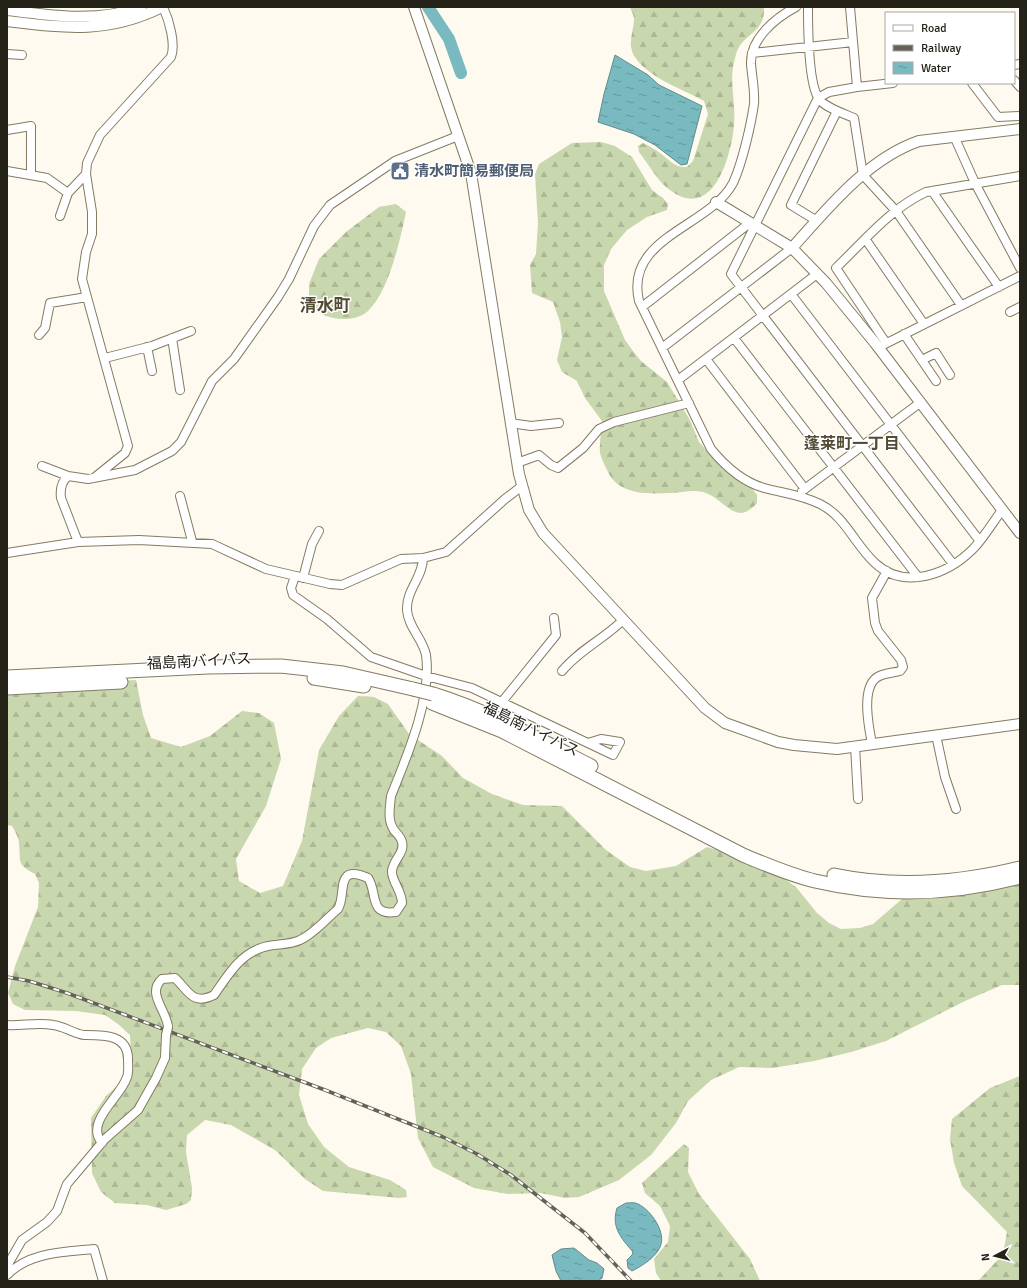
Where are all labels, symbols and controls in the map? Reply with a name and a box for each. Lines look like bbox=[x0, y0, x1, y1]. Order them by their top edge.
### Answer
legend bbox=[885, 12, 1015, 84]
text: Road bbox=[921, 21, 947, 36]
text: Railway bbox=[921, 41, 961, 56]
text: Water bbox=[921, 61, 952, 76]
public building icon: 清水町簡易郵便局 bbox=[389, 160, 411, 182]
place label: 清水町簡易郵便局 bbox=[414, 162, 534, 180]
district label: 清水町 bbox=[300, 295, 351, 316]
district label: 蓬莱町一丁目 bbox=[804, 434, 900, 454]
street label: 福島南バイパス bbox=[146, 649, 252, 673]
street label: 福島南バイパス bbox=[480, 698, 582, 760]
north arrow bbox=[975, 1236, 1015, 1276]
text: N bbox=[979, 1253, 992, 1262]

